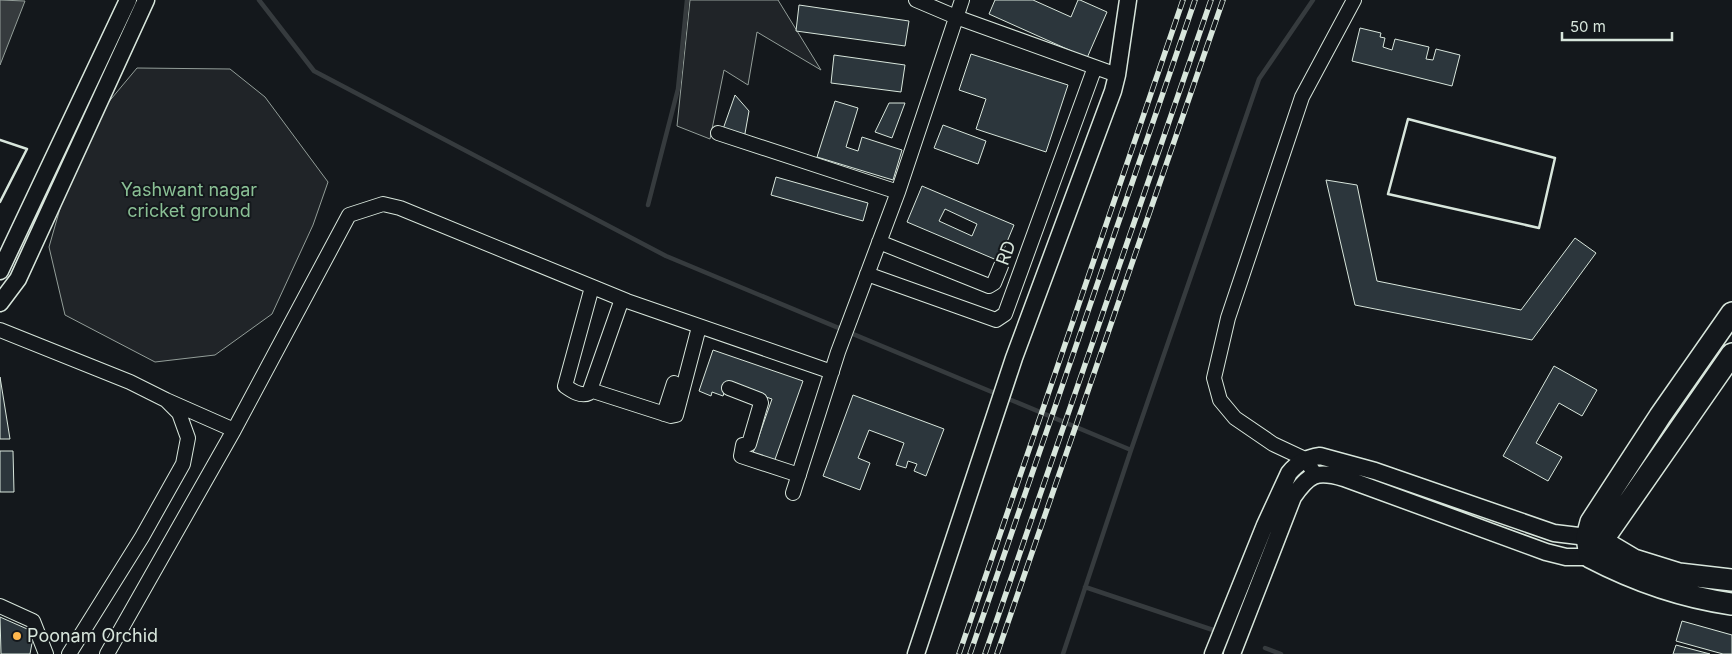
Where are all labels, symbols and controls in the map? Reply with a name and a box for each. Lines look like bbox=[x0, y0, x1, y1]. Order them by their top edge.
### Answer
scale bar bbox=[1562, 10, 1672, 42]
text: 50 m bbox=[1570, 17, 1606, 36]
park label: Yashwant nagar cricket ground bbox=[121, 179, 257, 221]
street label: RD bbox=[991, 238, 1020, 268]
place label: Poonam Orchid bbox=[27, 625, 158, 646]
marker: Poonam Orchid bbox=[11, 630, 23, 642]

